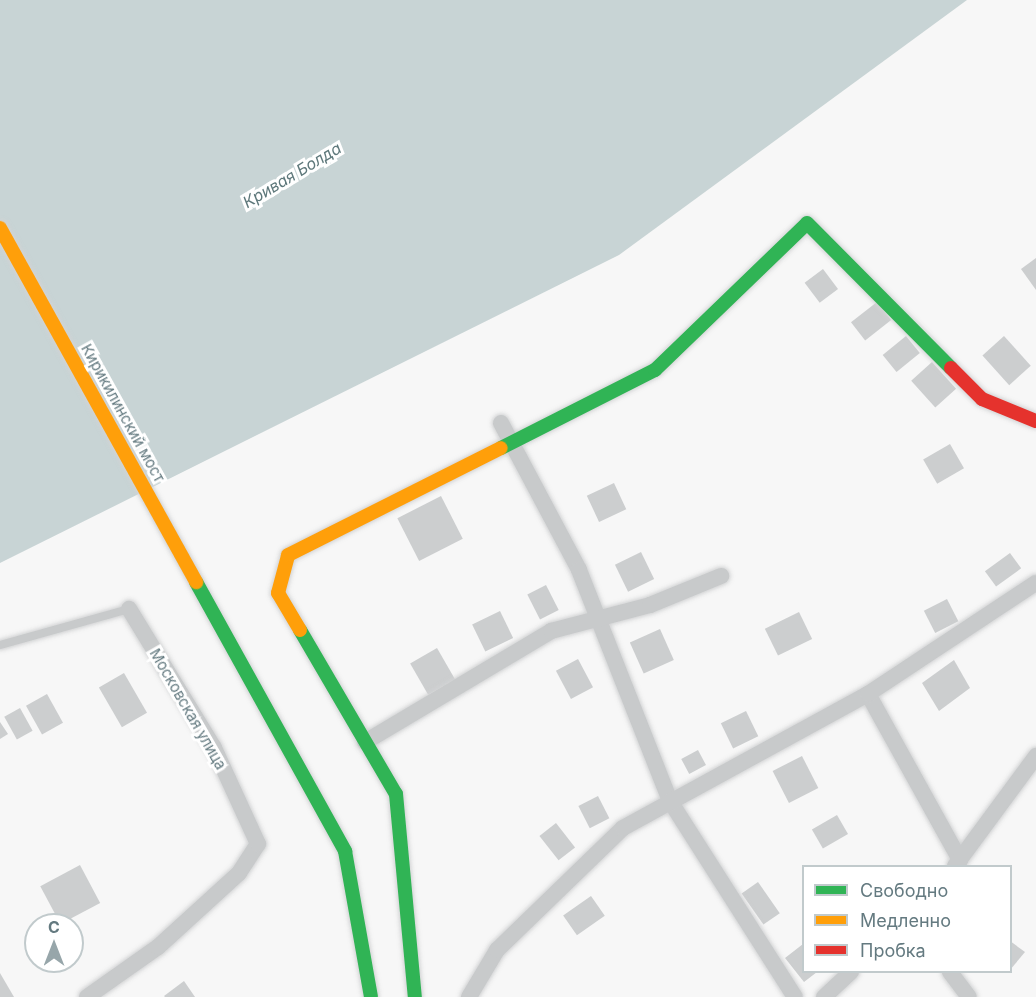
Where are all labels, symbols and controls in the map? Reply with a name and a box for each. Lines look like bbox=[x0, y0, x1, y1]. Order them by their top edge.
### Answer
water label: Кривая Болда bbox=[239, 138, 345, 212]
street label: Кирикилинский мост bbox=[78, 341, 168, 485]
street label: Московская улица bbox=[146, 645, 230, 773]
legend bbox=[802, 865, 1012, 973]
text: Свободно bbox=[860, 880, 948, 901]
text: Медленно bbox=[860, 910, 951, 931]
north arrow bbox=[24, 913, 84, 973]
text: С bbox=[48, 917, 60, 937]
text: Пробка bbox=[860, 940, 926, 961]

